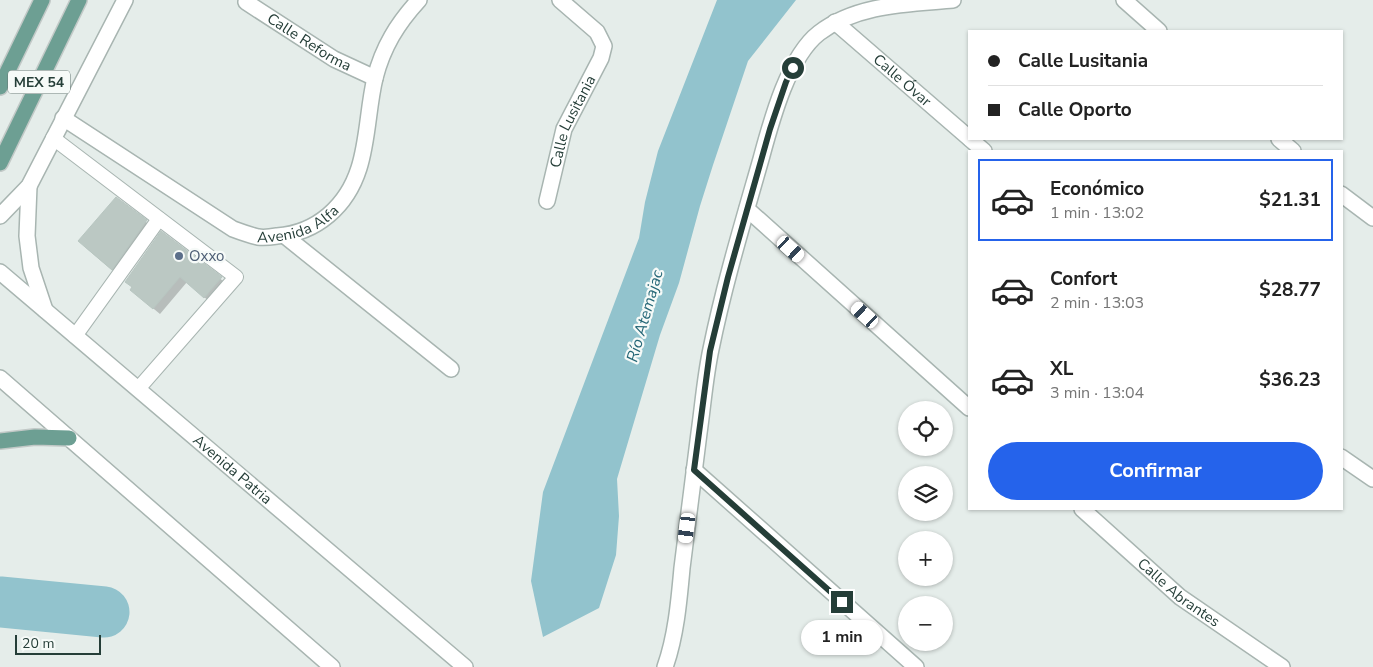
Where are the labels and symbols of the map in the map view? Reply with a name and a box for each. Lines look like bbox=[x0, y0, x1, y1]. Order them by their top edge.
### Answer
street label: Calle Reforma bbox=[263, 8, 355, 76]
street label: Calle Óvar bbox=[869, 49, 936, 111]
route start bbox=[782, 57, 804, 79]
road number: MEX 54 bbox=[8, 70, 70, 94]
street label: Calle Lusitania bbox=[545, 72, 600, 170]
street label: Avenida Alfa bbox=[257, 201, 343, 248]
car bbox=[774, 233, 807, 265]
place label: Oxxo bbox=[189, 246, 224, 266]
marker: Oxxo bbox=[173, 250, 185, 262]
water label: Río Atemajac bbox=[621, 267, 669, 365]
car bbox=[848, 299, 881, 331]
street label: Avenida Patria bbox=[189, 430, 276, 509]
car bbox=[677, 512, 696, 544]
street label: Calle Abrantes bbox=[1133, 554, 1224, 632]
route end bbox=[831, 591, 853, 613]
callout: 1 min bbox=[801, 620, 883, 654]
scale bar bbox=[15, 632, 101, 655]

